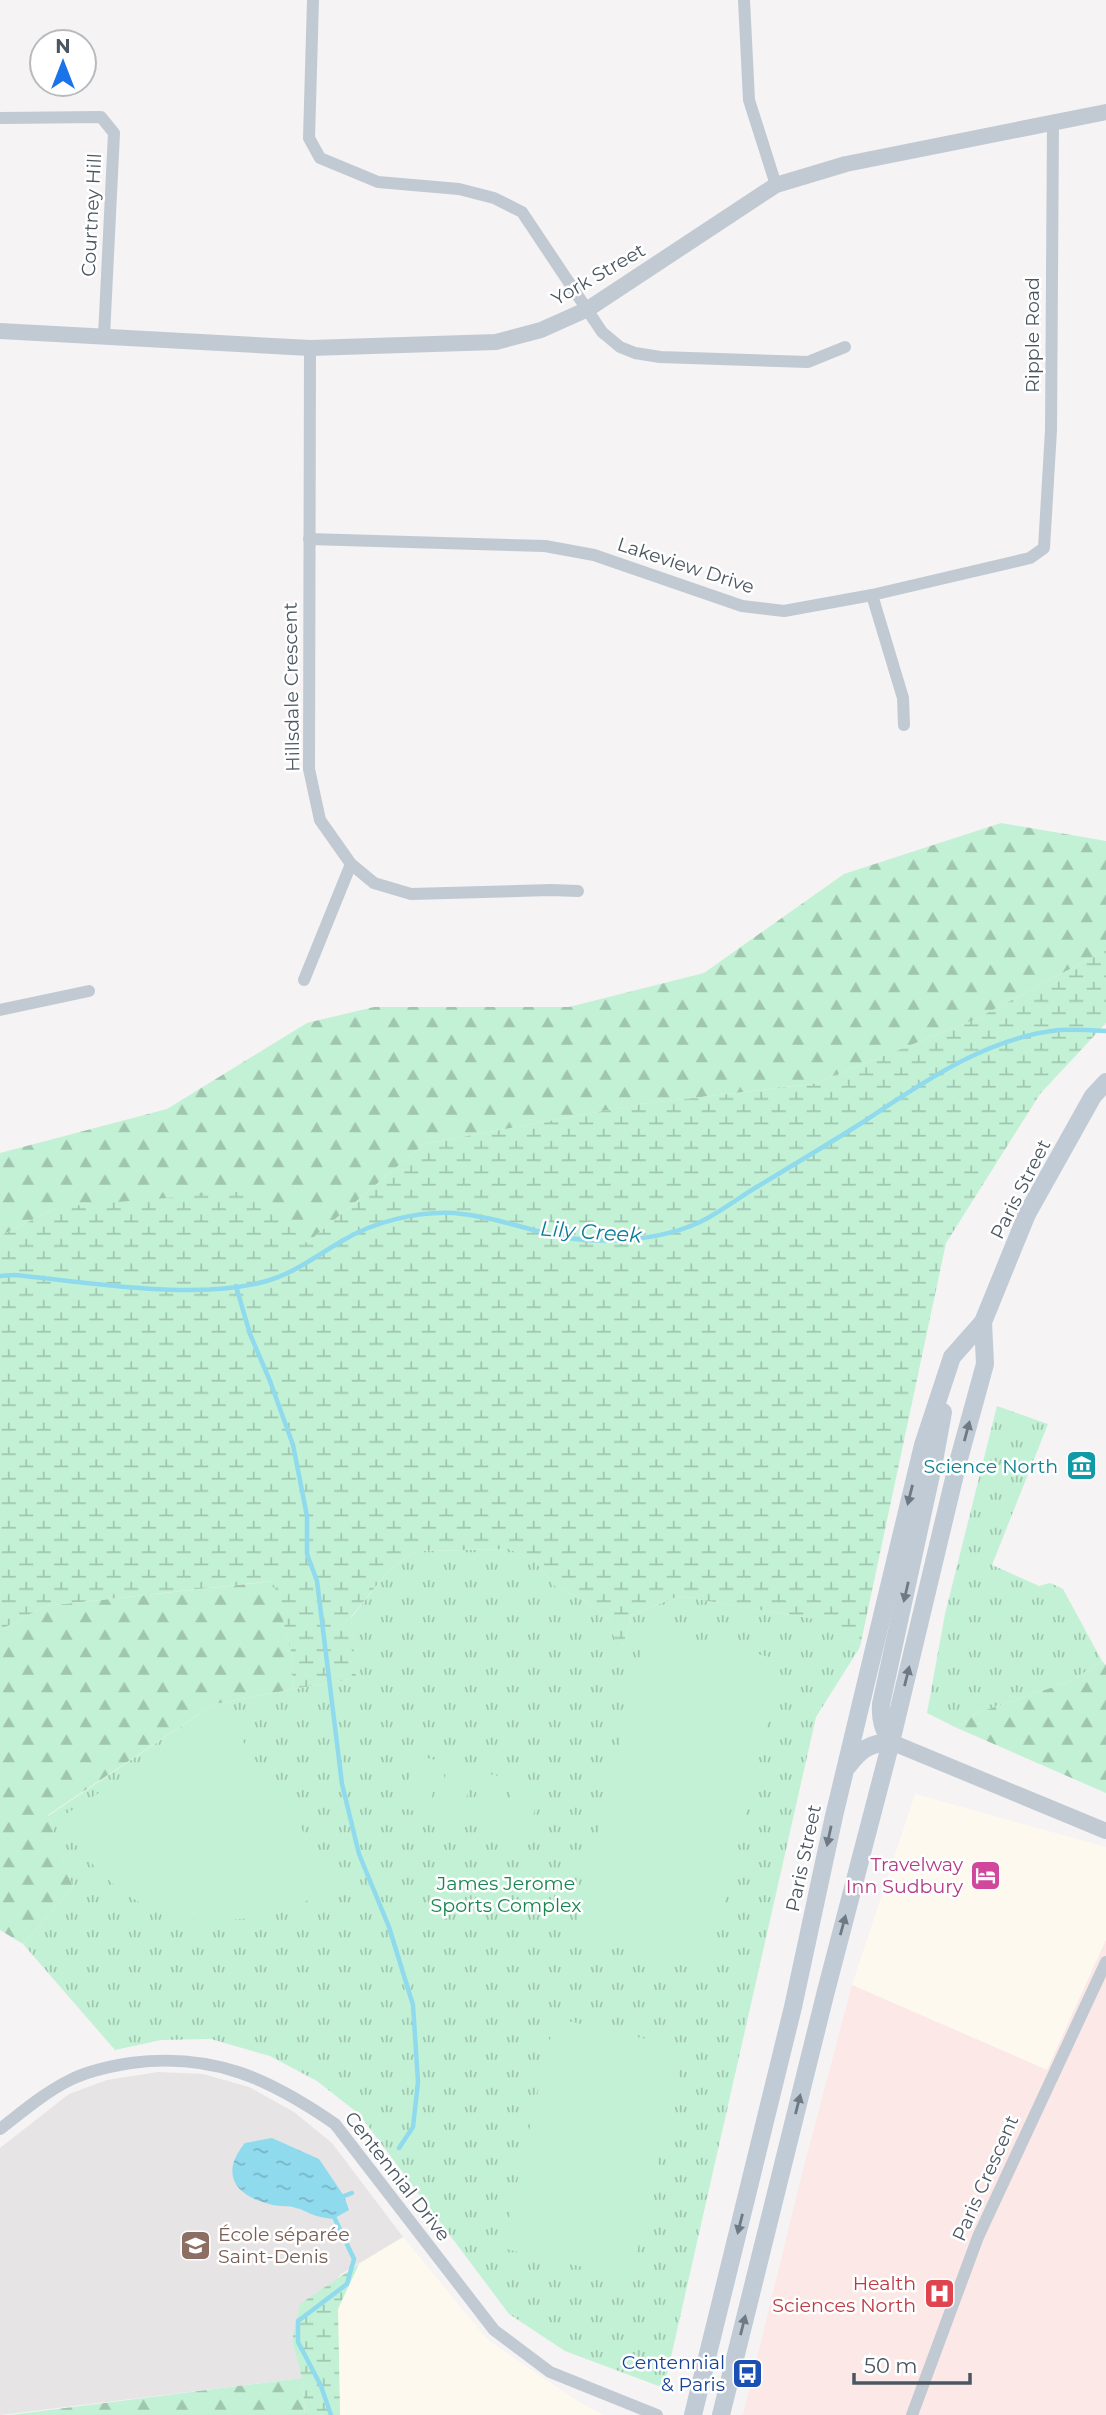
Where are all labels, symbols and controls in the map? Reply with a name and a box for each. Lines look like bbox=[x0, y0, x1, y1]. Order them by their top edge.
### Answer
north arrow bbox=[28, 28, 98, 98]
text: N bbox=[55, 35, 71, 58]
street label: Courtney Hill bbox=[77, 153, 106, 277]
street label: York Street bbox=[547, 238, 649, 310]
street label: Ripple Road bbox=[1021, 277, 1044, 393]
street label: Lakeview Drive bbox=[614, 532, 757, 598]
street label: Hillsdale Crescent bbox=[279, 602, 304, 772]
street label: Paris Street bbox=[985, 1135, 1056, 1243]
water label: Lily Creek bbox=[540, 1215, 644, 1248]
one-way arrow bbox=[962, 1420, 973, 1442]
museum icon: Science North bbox=[1064, 1449, 1098, 1483]
place label: Science North bbox=[924, 1455, 1058, 1478]
one-way arrow bbox=[904, 1484, 915, 1506]
one-way arrow bbox=[900, 1581, 911, 1603]
one-way arrow bbox=[902, 1665, 913, 1687]
street label: Paris Street bbox=[781, 1802, 826, 1914]
one-way arrow bbox=[824, 1825, 835, 1847]
place label: Travelway Inn Sudbury bbox=[846, 1853, 964, 1898]
hotel icon: Travelway Inn Sudbury bbox=[969, 1858, 1003, 1892]
park label: James Jerome Sports Complex bbox=[431, 1872, 581, 1917]
one-way arrow bbox=[838, 1914, 849, 1936]
one-way arrow bbox=[793, 2093, 804, 2115]
street label: Centennial Drive bbox=[340, 2107, 455, 2246]
street label: Paris Crescent bbox=[947, 2111, 1024, 2245]
one-way arrow bbox=[734, 2213, 745, 2235]
place label: École séparée Saint-Denis bbox=[218, 2223, 350, 2268]
school or university icon: École séparée Saint-Denis bbox=[178, 2228, 212, 2262]
place label: Health Sciences North bbox=[772, 2272, 916, 2317]
hospital icon: Health Sciences North bbox=[922, 2277, 956, 2311]
one-way arrow bbox=[738, 2314, 749, 2336]
scale bar bbox=[854, 2342, 970, 2386]
place label: Centennial & Paris bbox=[622, 2351, 725, 2396]
text: 50 m bbox=[864, 2353, 918, 2378]
bus stop icon: Centennial & Paris bbox=[731, 2356, 765, 2390]

